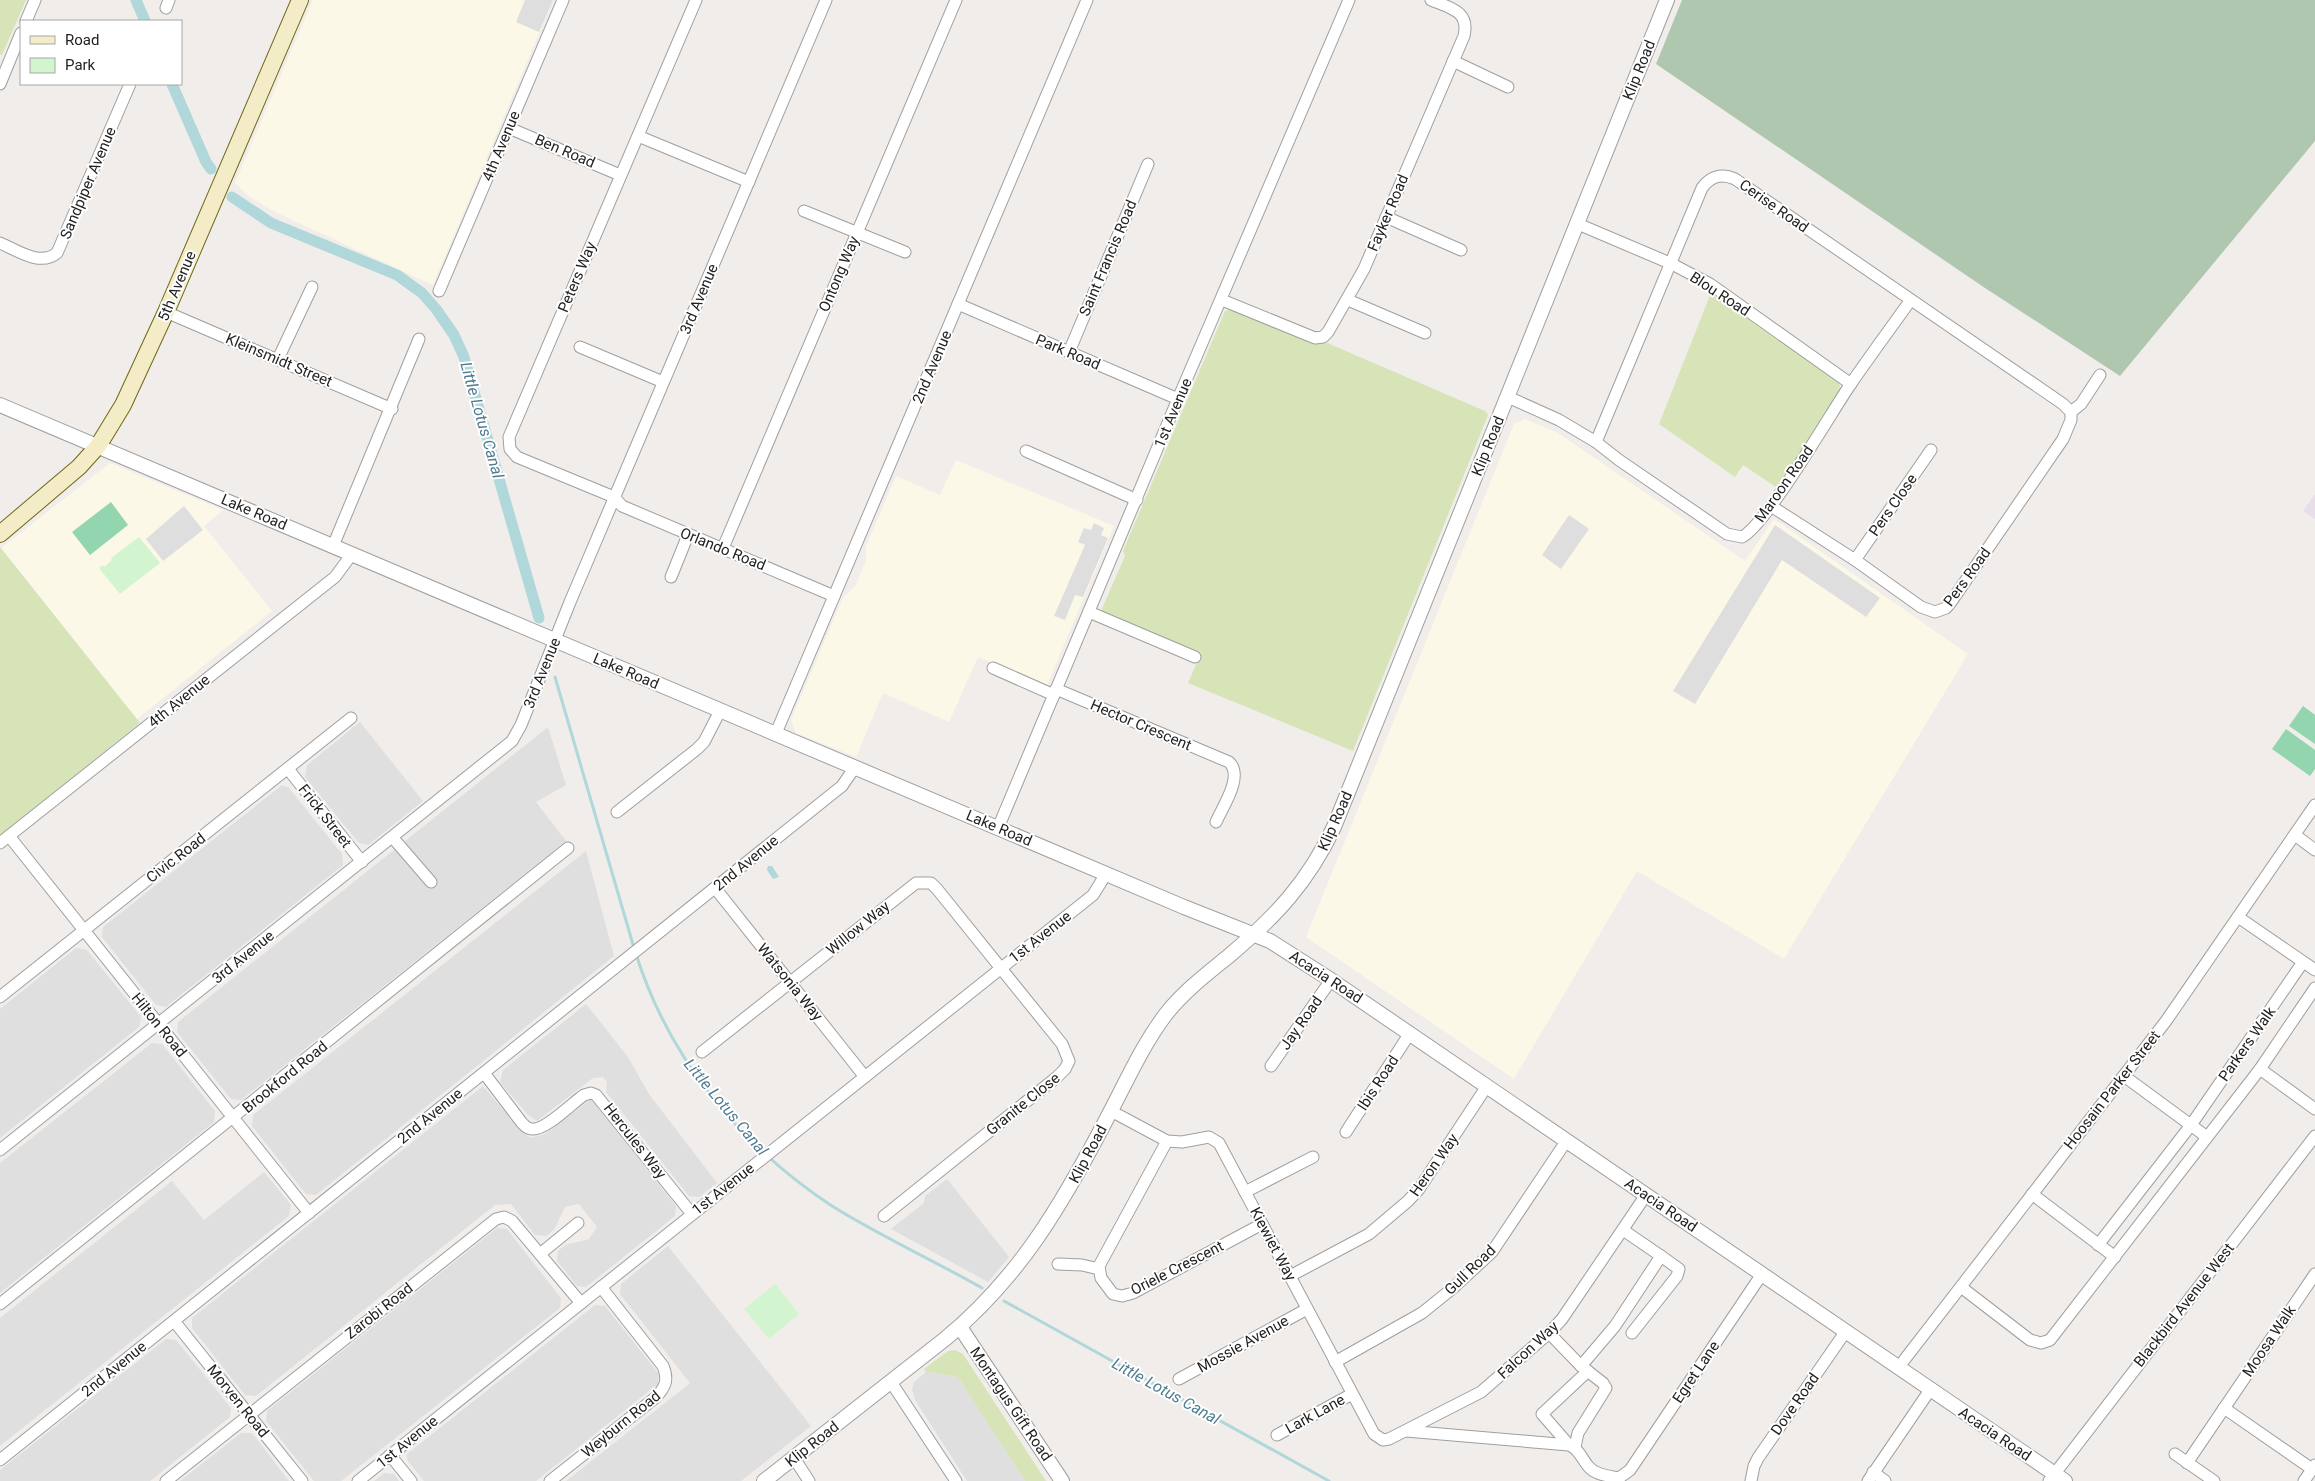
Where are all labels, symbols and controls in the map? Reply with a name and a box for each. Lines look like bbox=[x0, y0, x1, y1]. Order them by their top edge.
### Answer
legend bbox=[20, 20, 182, 85]
text: Road bbox=[65, 31, 99, 49]
street label: Klip Road bbox=[1619, 37, 1659, 103]
text: Park bbox=[65, 56, 96, 74]
street label: 4th Avenue bbox=[478, 108, 524, 184]
street label: Sandpiper Avenue bbox=[56, 124, 120, 242]
street label: Ben Road bbox=[532, 130, 598, 172]
street label: Fayker Road bbox=[1364, 172, 1412, 254]
street label: Cerise Road bbox=[1736, 176, 1812, 236]
street label: Saint Francis Road bbox=[1075, 197, 1141, 319]
street label: Ontong Way bbox=[815, 233, 863, 315]
street label: Peters Way bbox=[554, 239, 600, 315]
street label: 5th Avenue bbox=[154, 248, 200, 324]
street label: 3rd Avenue bbox=[676, 261, 722, 337]
street label: Blou Road bbox=[1687, 268, 1753, 320]
street label: 2nd Avenue bbox=[908, 328, 956, 406]
street label: Kleinsmidt Street bbox=[223, 329, 335, 391]
street label: Park Road bbox=[1033, 330, 1103, 374]
water label: Little Lotus Canal bbox=[456, 360, 508, 481]
street label: 1st Avenue bbox=[1150, 375, 1196, 451]
street label: Klip Road bbox=[1468, 413, 1508, 479]
street label: Maroon Road bbox=[1751, 442, 1817, 526]
street label: Pers Close bbox=[1865, 471, 1921, 539]
street label: Lake Road bbox=[218, 490, 290, 534]
street label: Orlando Road bbox=[678, 524, 768, 574]
street label: Pers Road bbox=[1940, 544, 1994, 610]
street label: 3rd Avenue bbox=[520, 635, 564, 711]
street label: Lake Road bbox=[590, 649, 662, 693]
street label: 4th Avenue bbox=[144, 671, 214, 731]
street label: Hector Crescent bbox=[1088, 696, 1194, 754]
street label: Frick Street bbox=[295, 781, 355, 851]
street label: Klip Road bbox=[1314, 788, 1356, 854]
street label: Lake Road bbox=[963, 806, 1035, 850]
street label: Civic Road bbox=[143, 829, 209, 887]
street label: 2nd Avenue bbox=[710, 831, 782, 895]
street label: Willow Way bbox=[823, 897, 893, 959]
street label: 1st Avenue bbox=[1005, 907, 1075, 967]
street label: 3rd Avenue bbox=[208, 927, 278, 987]
street label: Watsonia Way bbox=[753, 940, 827, 1024]
street label: Acacia Road bbox=[1286, 947, 1366, 1007]
street label: Hilton Road bbox=[128, 989, 190, 1061]
street label: Jay Road bbox=[1276, 993, 1326, 1053]
street label: Parkers Walk bbox=[2215, 1003, 2280, 1085]
street label: Hoosain Parker Street bbox=[2060, 1027, 2164, 1153]
street label: Brookford Road bbox=[239, 1037, 331, 1117]
street label: Ibis Road bbox=[1354, 1052, 1402, 1114]
water label: Little Lotus Canal bbox=[680, 1055, 772, 1159]
street label: Granite Close bbox=[983, 1069, 1063, 1139]
street label: 2nd Avenue bbox=[394, 1084, 466, 1148]
street label: Hercules Way bbox=[600, 1100, 670, 1182]
street label: Klip Road bbox=[1065, 1122, 1111, 1186]
street label: Heron Way bbox=[1406, 1130, 1462, 1200]
street label: 1st Avenue bbox=[688, 1159, 758, 1219]
street label: Acacia Road bbox=[1621, 1174, 1701, 1236]
street label: Kiewiet Way bbox=[1246, 1204, 1300, 1284]
street label: Oriele Crescent bbox=[1128, 1237, 1226, 1299]
street label: Blackbird Avenue West bbox=[2130, 1239, 2238, 1371]
street label: Gull Road bbox=[1441, 1241, 1499, 1299]
street label: Zarobi Road bbox=[342, 1279, 416, 1343]
street label: Moosa Walk bbox=[2239, 1302, 2300, 1380]
street label: Mossie Avenue bbox=[1194, 1312, 1292, 1376]
street label: Falcon Way bbox=[1494, 1317, 1562, 1383]
street label: 2nd Avenue bbox=[78, 1337, 150, 1401]
street label: Egret Lane bbox=[1669, 1338, 1723, 1406]
street label: Montagus Gift Road bbox=[966, 1344, 1056, 1464]
water label: Little Lotus Canal bbox=[1109, 1354, 1223, 1429]
street label: Morven Road bbox=[203, 1361, 273, 1441]
street label: Dove Road bbox=[1767, 1370, 1823, 1438]
street label: Weyburn Road bbox=[578, 1387, 664, 1461]
street label: Lark Lane bbox=[1282, 1390, 1348, 1438]
street label: Acacia Road bbox=[1955, 1403, 2035, 1465]
street label: 1st Avenue bbox=[373, 1412, 441, 1472]
street label: Klip Road bbox=[782, 1417, 842, 1471]

